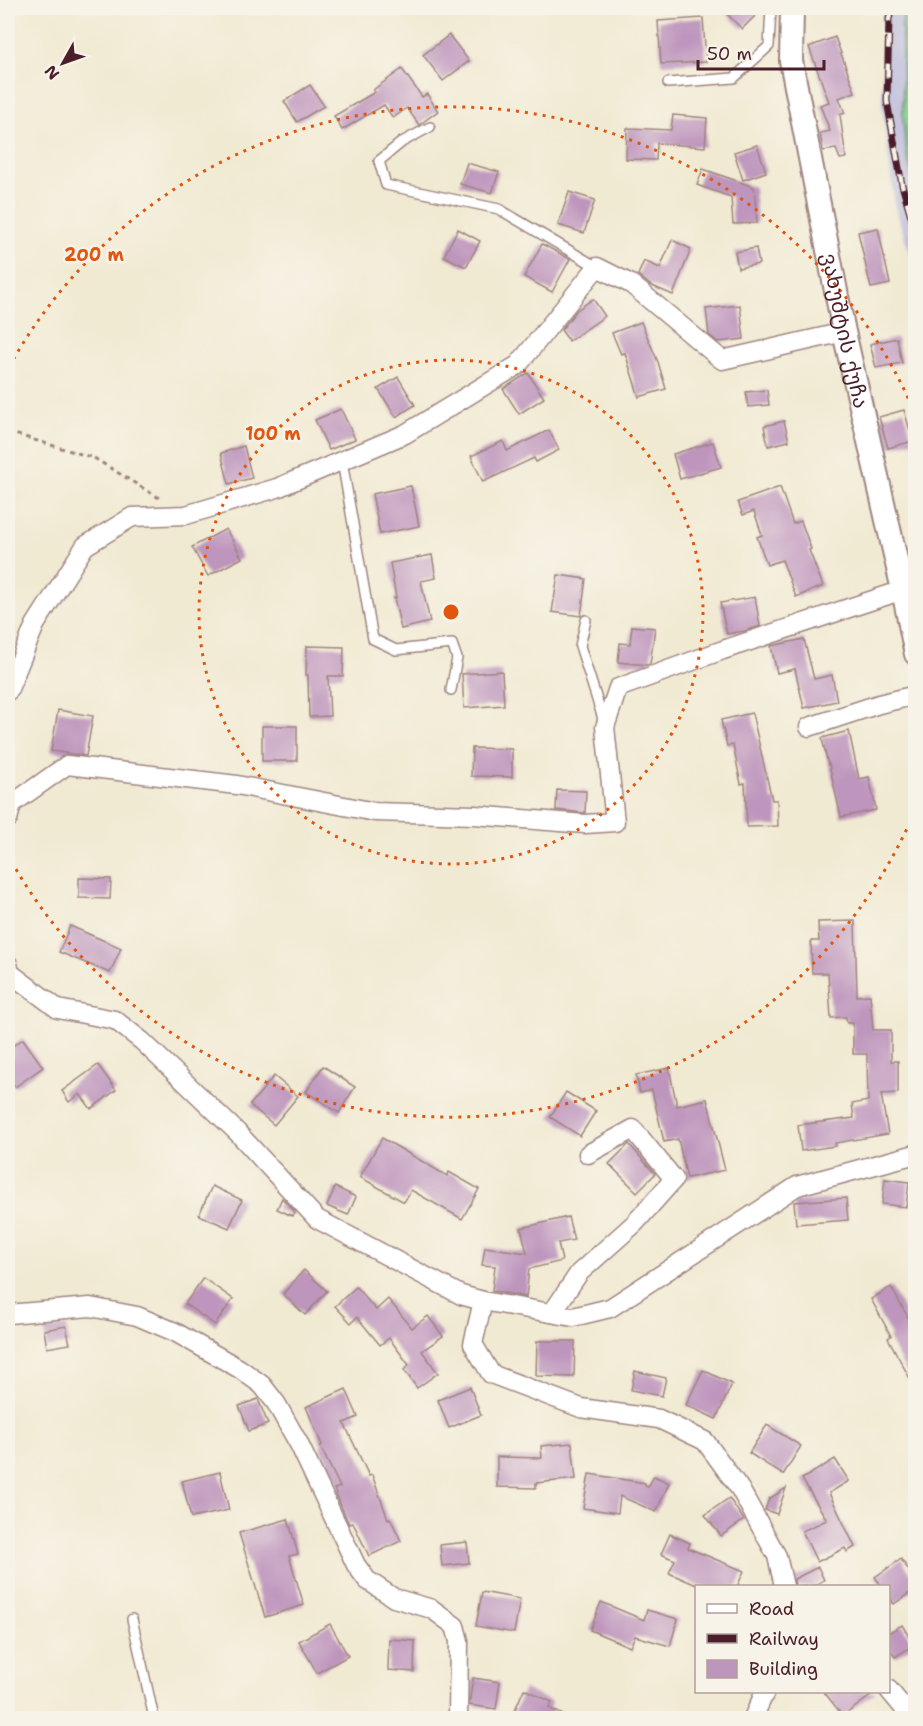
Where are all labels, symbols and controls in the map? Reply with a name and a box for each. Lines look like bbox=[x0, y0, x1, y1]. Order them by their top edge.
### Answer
north arrow bbox=[33, 33, 93, 93]
scale bar bbox=[698, 33, 824, 71]
text: 50 m bbox=[707, 42, 752, 66]
text: N bbox=[40, 61, 64, 84]
text: 200 m bbox=[64, 243, 125, 267]
street label: ვახუშტის ქუჩა bbox=[815, 251, 875, 411]
text: 100 m bbox=[245, 422, 301, 446]
centre of rings bbox=[441, 602, 461, 622]
legend bbox=[695, 1585, 890, 1693]
text: Road bbox=[749, 1597, 794, 1621]
text: Railway bbox=[749, 1627, 819, 1651]
text: Building bbox=[749, 1657, 818, 1681]

